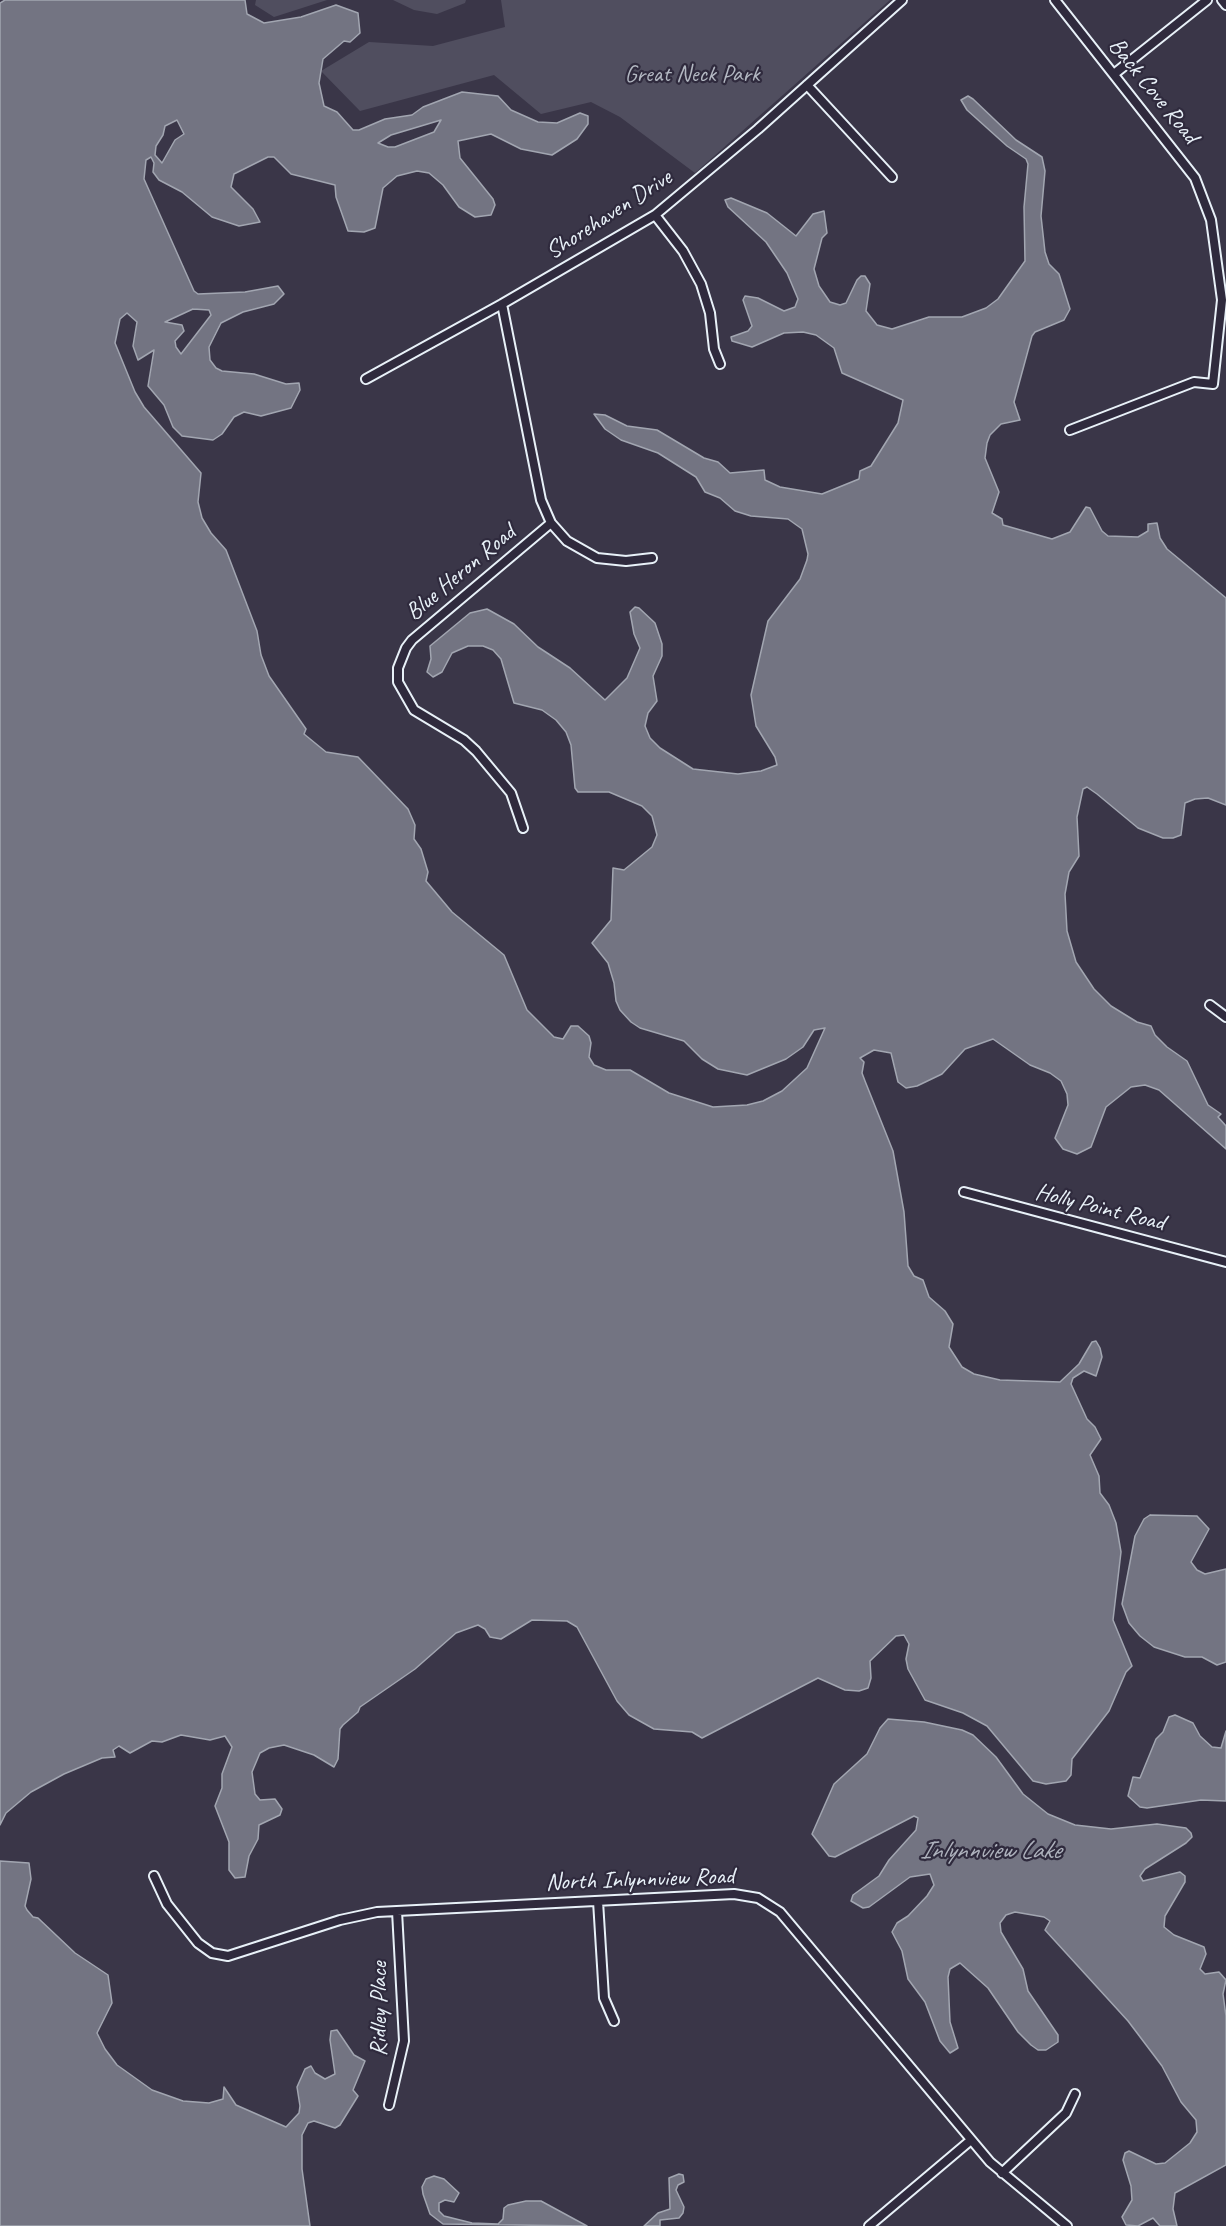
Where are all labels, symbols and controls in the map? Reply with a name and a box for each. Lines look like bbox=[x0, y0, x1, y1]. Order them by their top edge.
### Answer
street label: Back Cove Road bbox=[1102, 32, 1204, 150]
park label: Great Neck Park bbox=[624, 61, 760, 89]
street label: Shorehaven Drive bbox=[541, 164, 677, 266]
street label: Blue Heron Road bbox=[400, 519, 522, 627]
street label: Holly Point Road bbox=[1032, 1178, 1168, 1238]
water label: Inlynnview Lake bbox=[920, 1835, 1060, 1867]
street label: North Inlynnview Road bbox=[545, 1862, 735, 1898]
street label: Ridley Place bbox=[366, 1962, 394, 2056]

